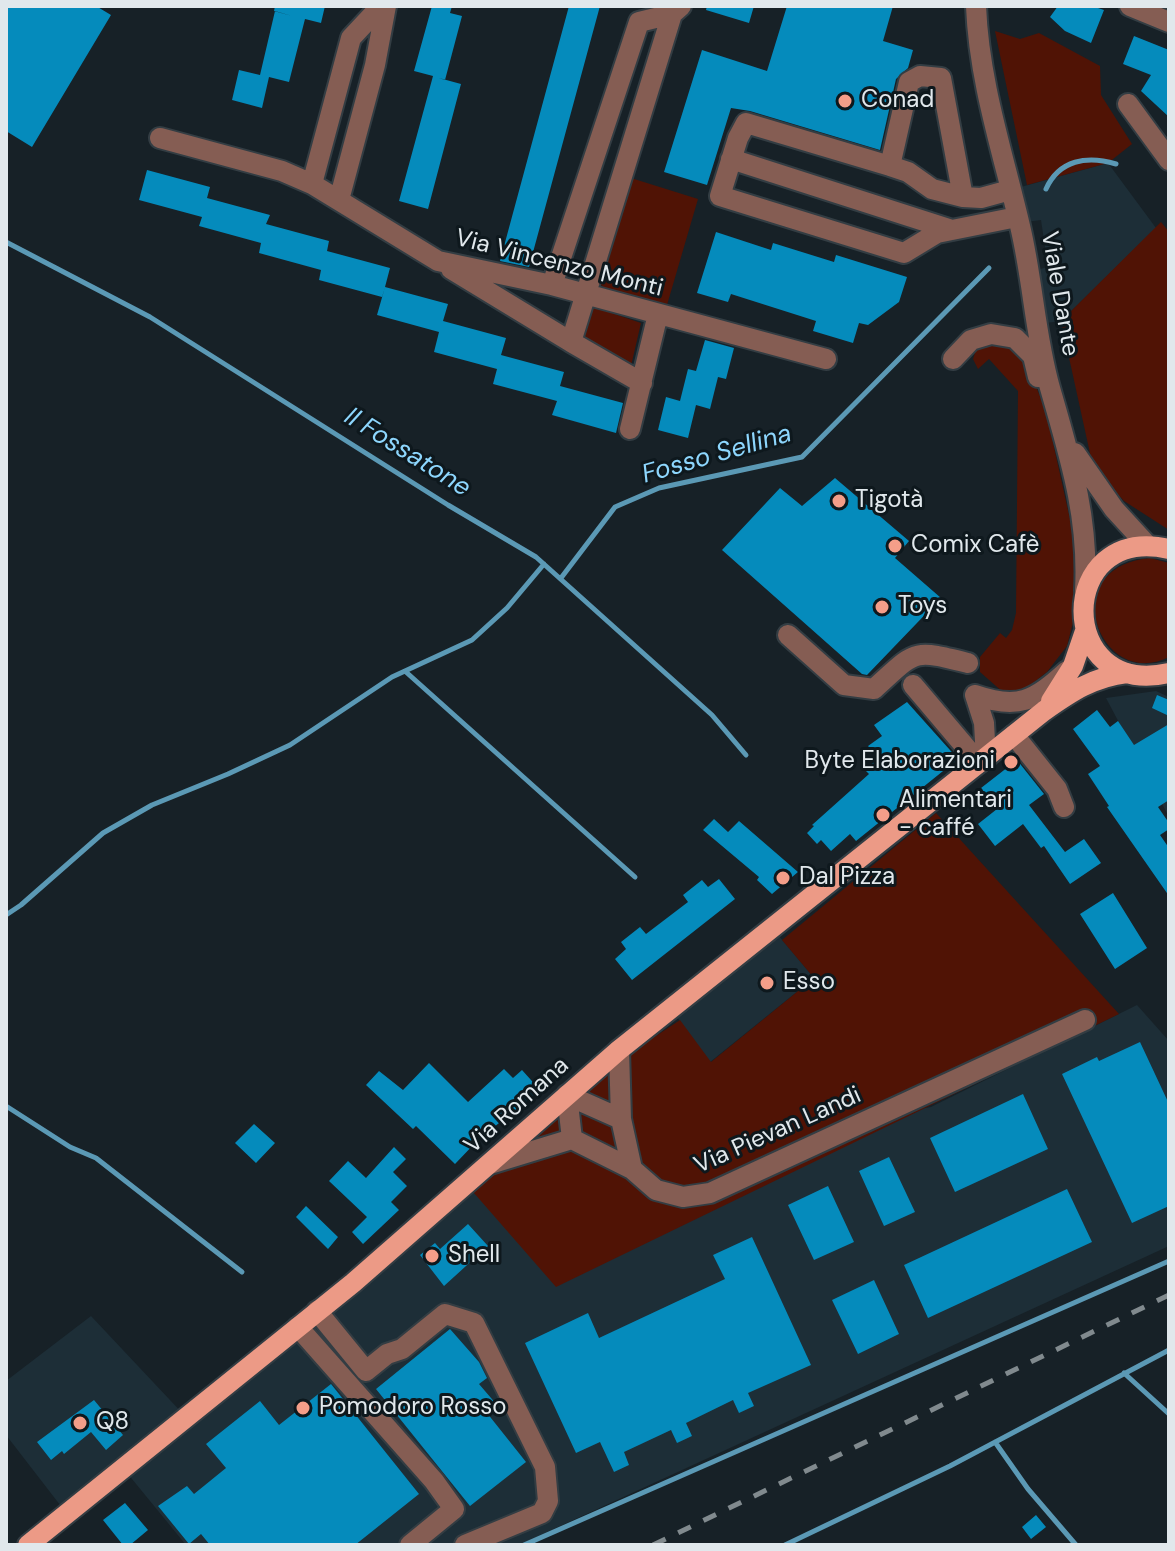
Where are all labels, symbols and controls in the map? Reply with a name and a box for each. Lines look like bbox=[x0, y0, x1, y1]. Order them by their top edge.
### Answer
place label: Conad bbox=[861, 87, 934, 115]
marker: Conad bbox=[836, 92, 854, 110]
street label: Via Vincenzo Monti bbox=[452, 224, 666, 304]
street label: Viale Dante bbox=[1034, 229, 1084, 359]
water label: Il Fossatone bbox=[338, 402, 476, 504]
water label: Fosso Sellina bbox=[639, 419, 795, 491]
place label: Tigotà bbox=[855, 487, 923, 515]
marker: Tigotà bbox=[830, 492, 848, 510]
place label: Comix Cafè bbox=[911, 532, 1039, 560]
marker: Comix Cafè bbox=[886, 537, 904, 555]
place label: Toys bbox=[898, 593, 947, 621]
marker: Toys bbox=[873, 598, 891, 616]
place label: Byte Elaborazioni bbox=[804, 748, 995, 776]
marker: Byte Elaborazioni bbox=[1002, 753, 1020, 771]
place label: Alimentari - caffé bbox=[899, 787, 1012, 843]
marker: Alimentari - caffé bbox=[874, 806, 892, 824]
place label: Dal Pizza bbox=[799, 864, 895, 892]
marker: Dal Pizza bbox=[774, 869, 792, 887]
place label: Esso bbox=[783, 969, 835, 997]
marker: Esso bbox=[758, 974, 776, 992]
street label: Via Romana bbox=[459, 1052, 575, 1160]
street label: Via Pievan Landi bbox=[690, 1081, 866, 1181]
place label: Shell bbox=[448, 1242, 500, 1270]
marker: Shell bbox=[423, 1247, 441, 1265]
place label: Pomodoro Rosso bbox=[319, 1394, 506, 1422]
marker: Pomodoro Rosso bbox=[294, 1399, 312, 1417]
place label: Q8 bbox=[96, 1409, 129, 1437]
marker: Q8 bbox=[71, 1414, 89, 1432]

